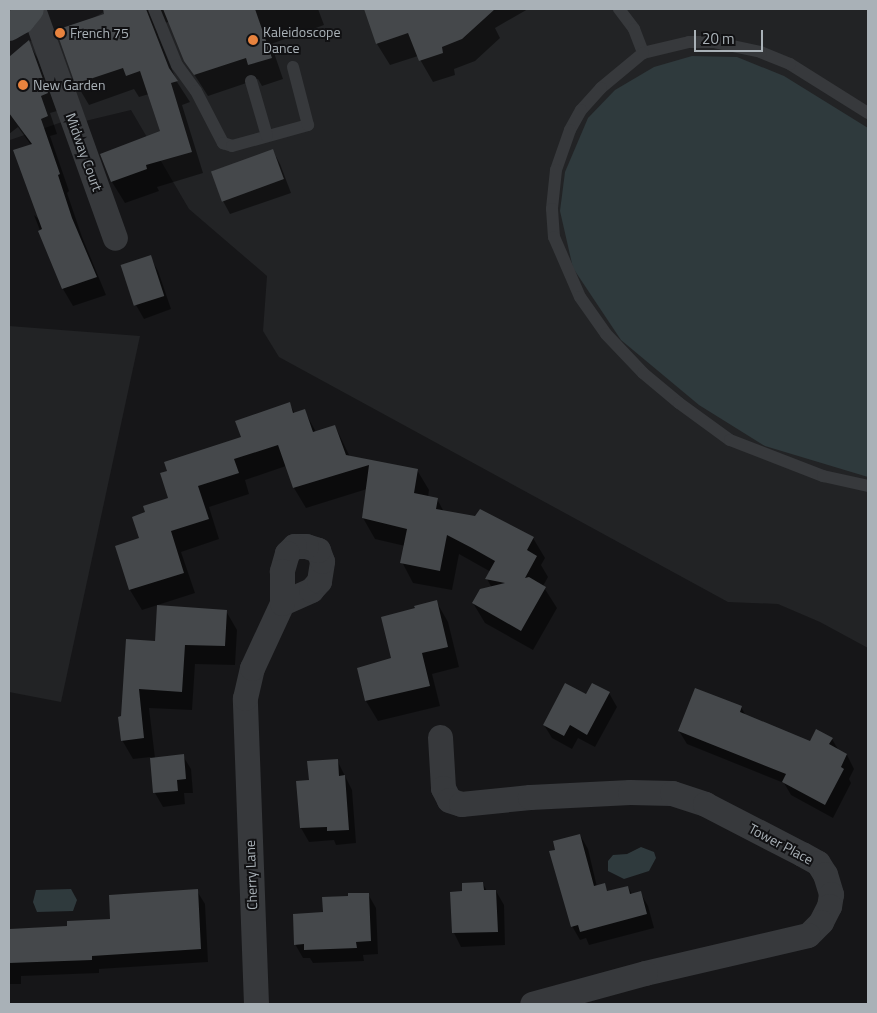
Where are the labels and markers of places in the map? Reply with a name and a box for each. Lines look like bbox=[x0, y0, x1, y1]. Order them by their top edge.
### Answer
place label: Kaleidoscope Dance bbox=[263, 24, 341, 56]
place label: French 75 bbox=[70, 25, 129, 41]
marker: French 75 bbox=[54, 27, 66, 39]
marker: Kaleidoscope Dance bbox=[247, 34, 259, 46]
place label: New Garden bbox=[33, 77, 105, 93]
marker: New Garden bbox=[17, 79, 29, 91]

